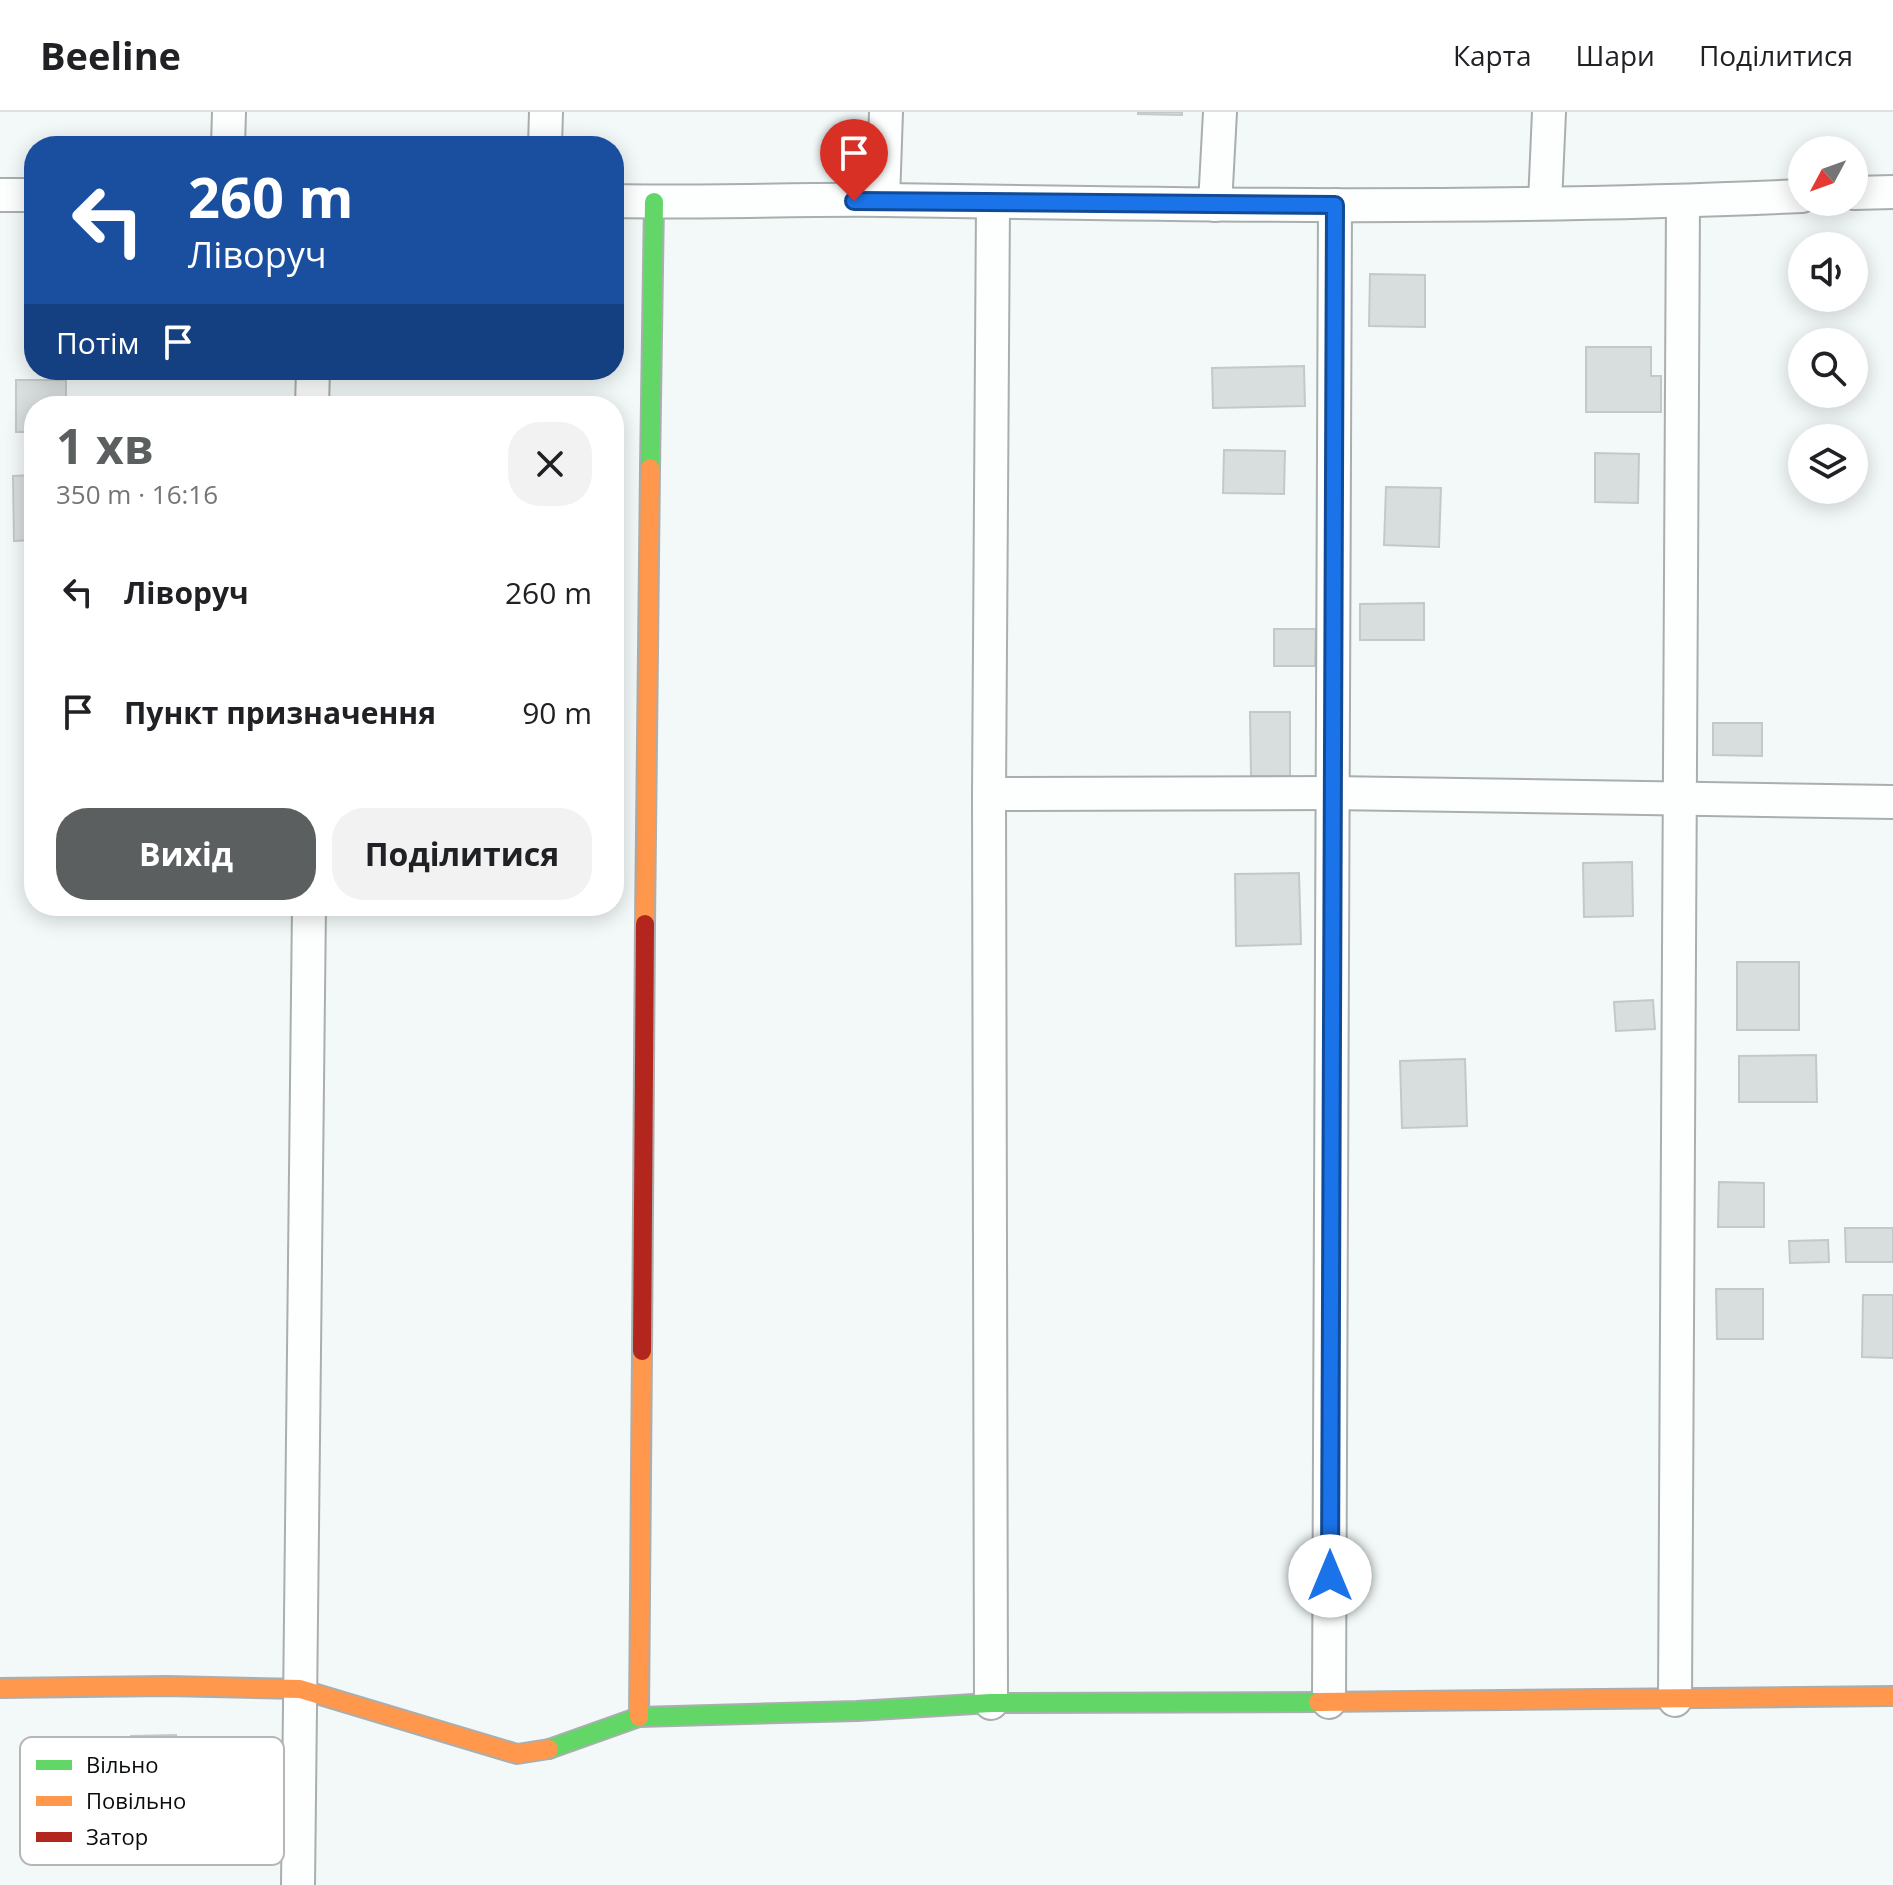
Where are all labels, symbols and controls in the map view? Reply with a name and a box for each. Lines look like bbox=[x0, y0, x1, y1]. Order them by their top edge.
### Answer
text: Beeline bbox=[40, 29, 181, 81]
text: Карта bbox=[1453, 36, 1532, 74]
text: Шари bbox=[1576, 36, 1655, 74]
text: Поділитися bbox=[1699, 36, 1853, 74]
pin bbox=[820, 119, 888, 201]
icon: arrive bbox=[832, 131, 876, 175]
north arrow bbox=[1788, 136, 1868, 216]
map controls bbox=[1788, 136, 1868, 504]
text: 260 m bbox=[188, 158, 354, 234]
icon: left bbox=[56, 168, 160, 272]
text: Ліворуч bbox=[188, 230, 327, 279]
button: sound bbox=[1788, 232, 1868, 312]
icon: arrive bbox=[156, 320, 200, 364]
text: Потім bbox=[56, 322, 140, 363]
button: search bbox=[1788, 328, 1868, 408]
text: 1 хв bbox=[56, 413, 154, 478]
button: close bbox=[508, 422, 592, 506]
button: layers bbox=[1788, 424, 1868, 504]
text: 350 m · 16:16 bbox=[56, 476, 218, 512]
icon: left bbox=[56, 570, 100, 614]
text: Ліворуч bbox=[124, 572, 249, 613]
text: 260 m bbox=[505, 572, 592, 613]
icon: arrive bbox=[56, 690, 100, 734]
text: Пункт призначення bbox=[124, 692, 436, 733]
text: 90 m bbox=[522, 692, 592, 733]
button: Вихід bbox=[56, 808, 316, 900]
button: Поділитися bbox=[332, 808, 592, 900]
position arrow bbox=[1288, 1534, 1372, 1618]
legend bbox=[20, 1737, 284, 1865]
text: Вільно bbox=[86, 1749, 159, 1779]
text: Повільно bbox=[86, 1785, 186, 1815]
text: Затор bbox=[86, 1821, 148, 1851]

